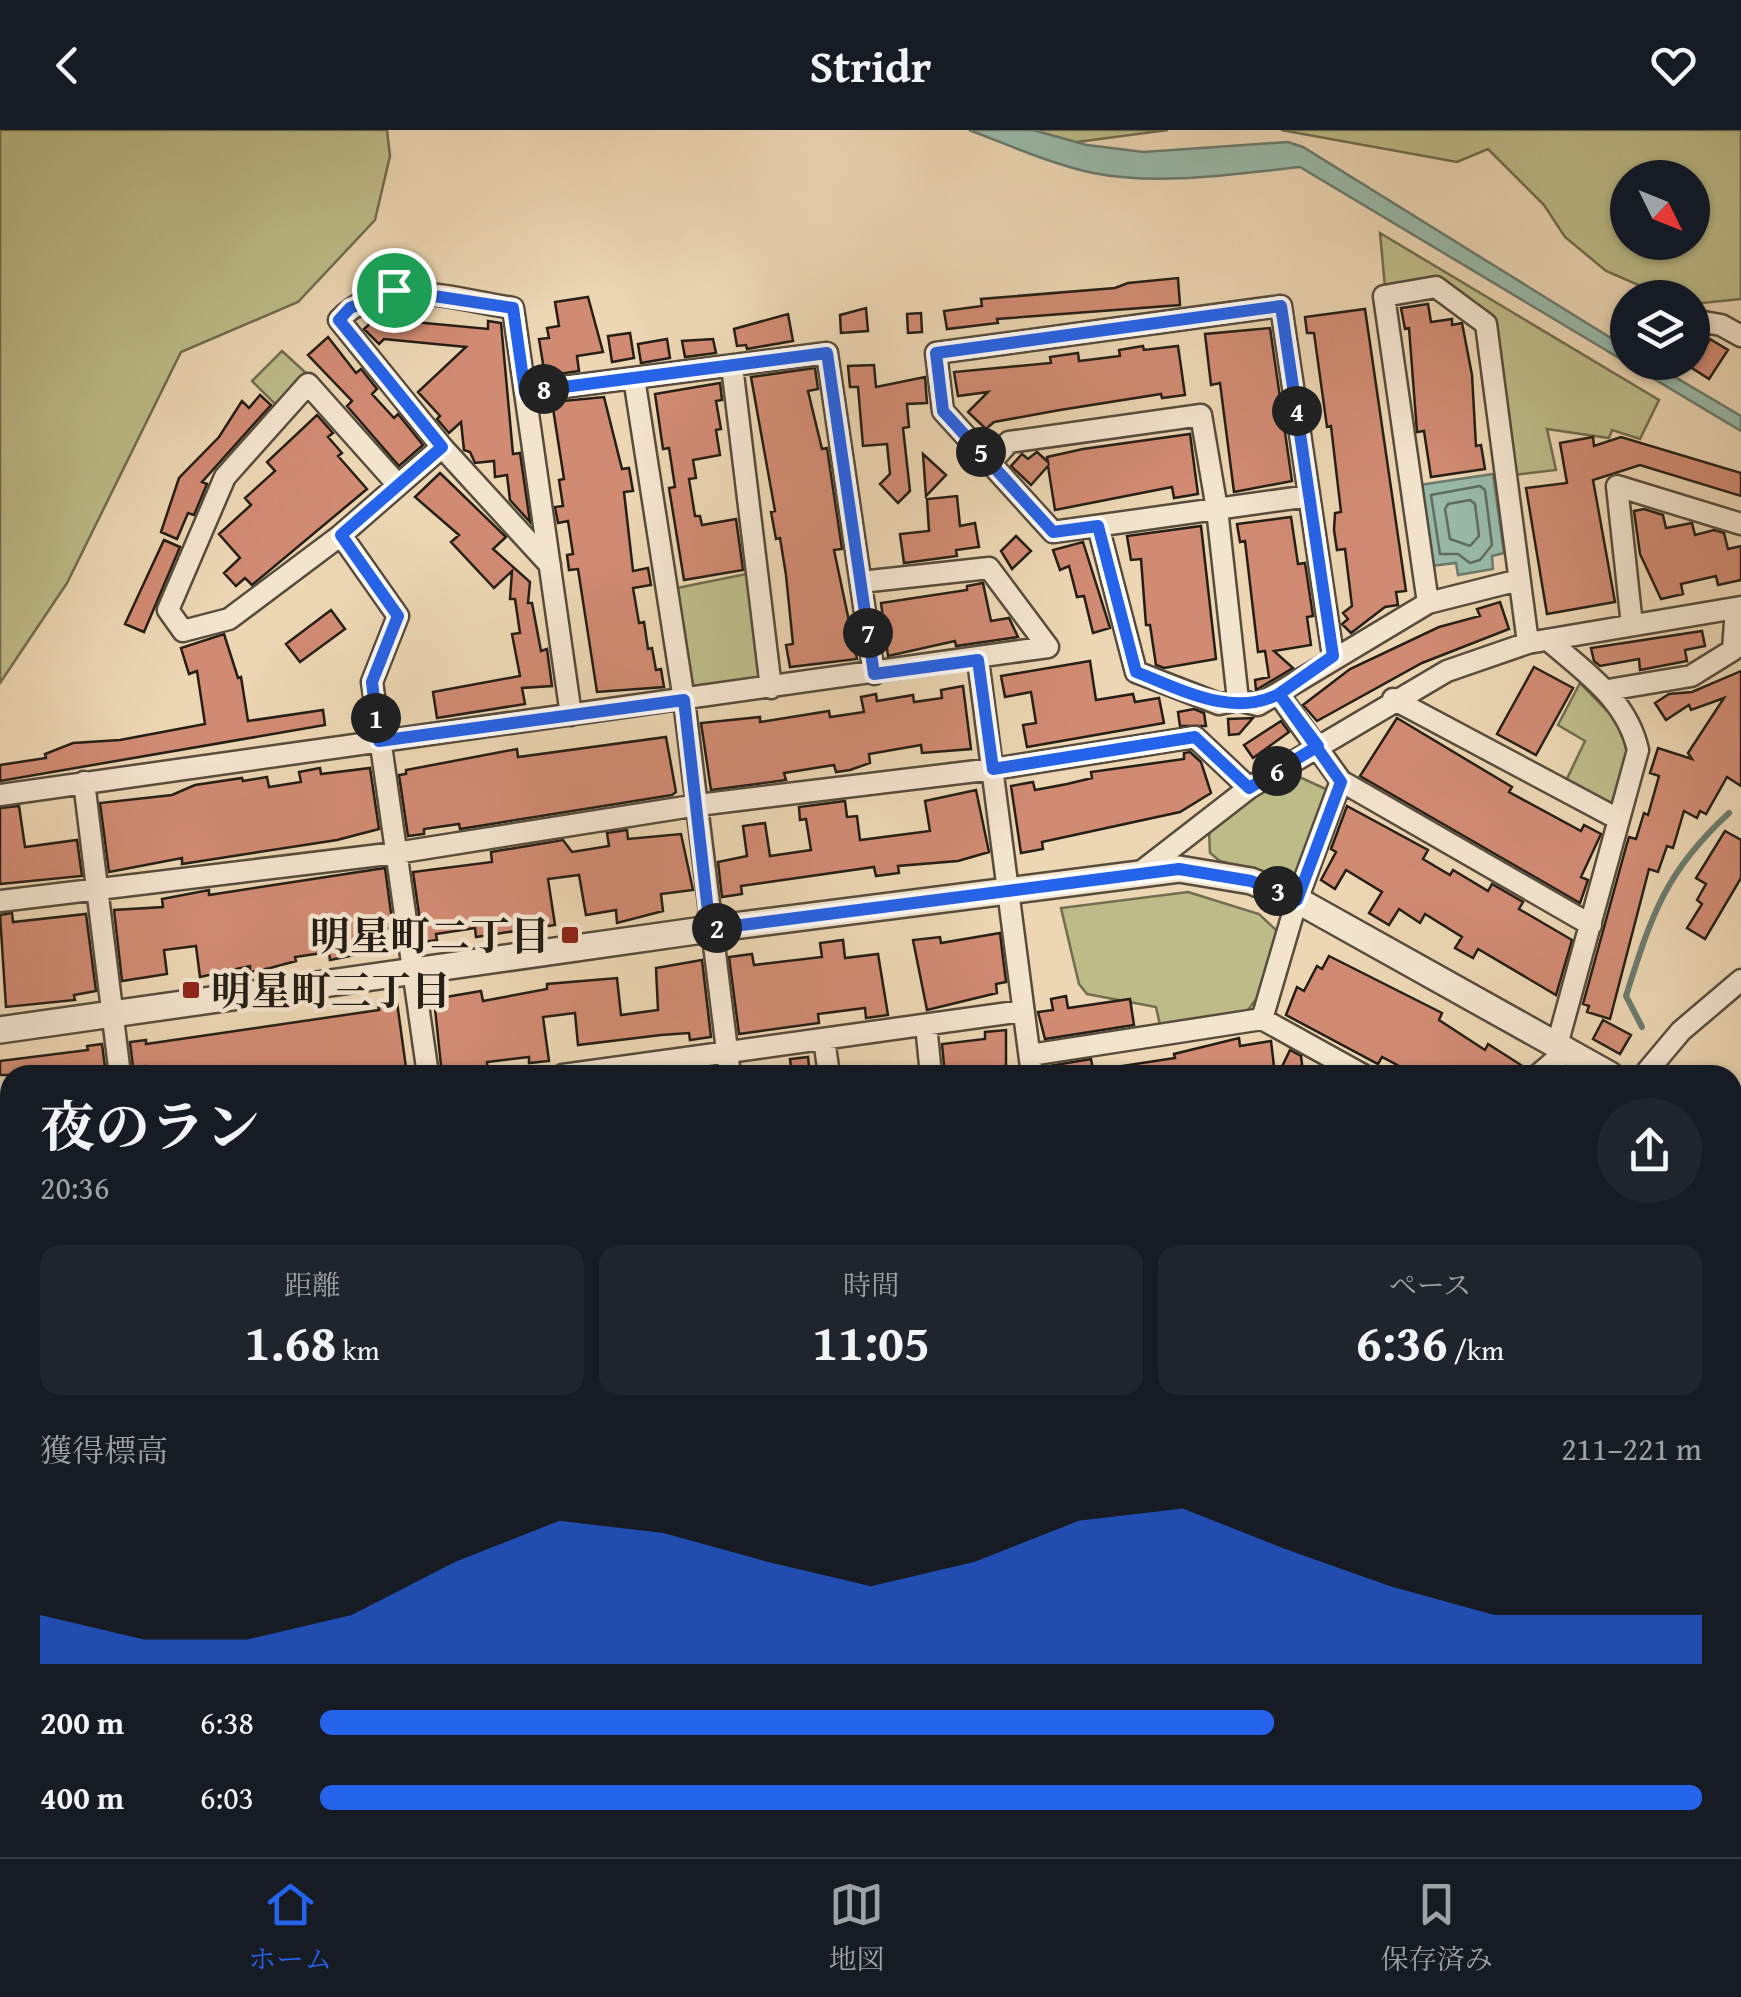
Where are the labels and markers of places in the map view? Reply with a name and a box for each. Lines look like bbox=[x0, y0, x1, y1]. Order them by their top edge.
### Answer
pin bbox=[352, 248, 437, 333]
pin: 8 bbox=[519, 364, 569, 414]
pin: 4 bbox=[1272, 386, 1322, 436]
pin: 5 bbox=[956, 427, 1006, 477]
pin: 7 bbox=[843, 608, 893, 658]
pin: 1 bbox=[351, 693, 401, 743]
pin: 6 bbox=[1252, 746, 1302, 796]
pin: 3 bbox=[1253, 866, 1303, 916]
pin: 2 bbox=[692, 903, 742, 953]
place label: 明星町二丁目 bbox=[310, 906, 550, 965]
marker: 明星町二丁目 bbox=[559, 924, 581, 946]
place label: 明星町三丁目 bbox=[211, 961, 451, 1020]
marker: 明星町三丁目 bbox=[180, 979, 202, 1001]

